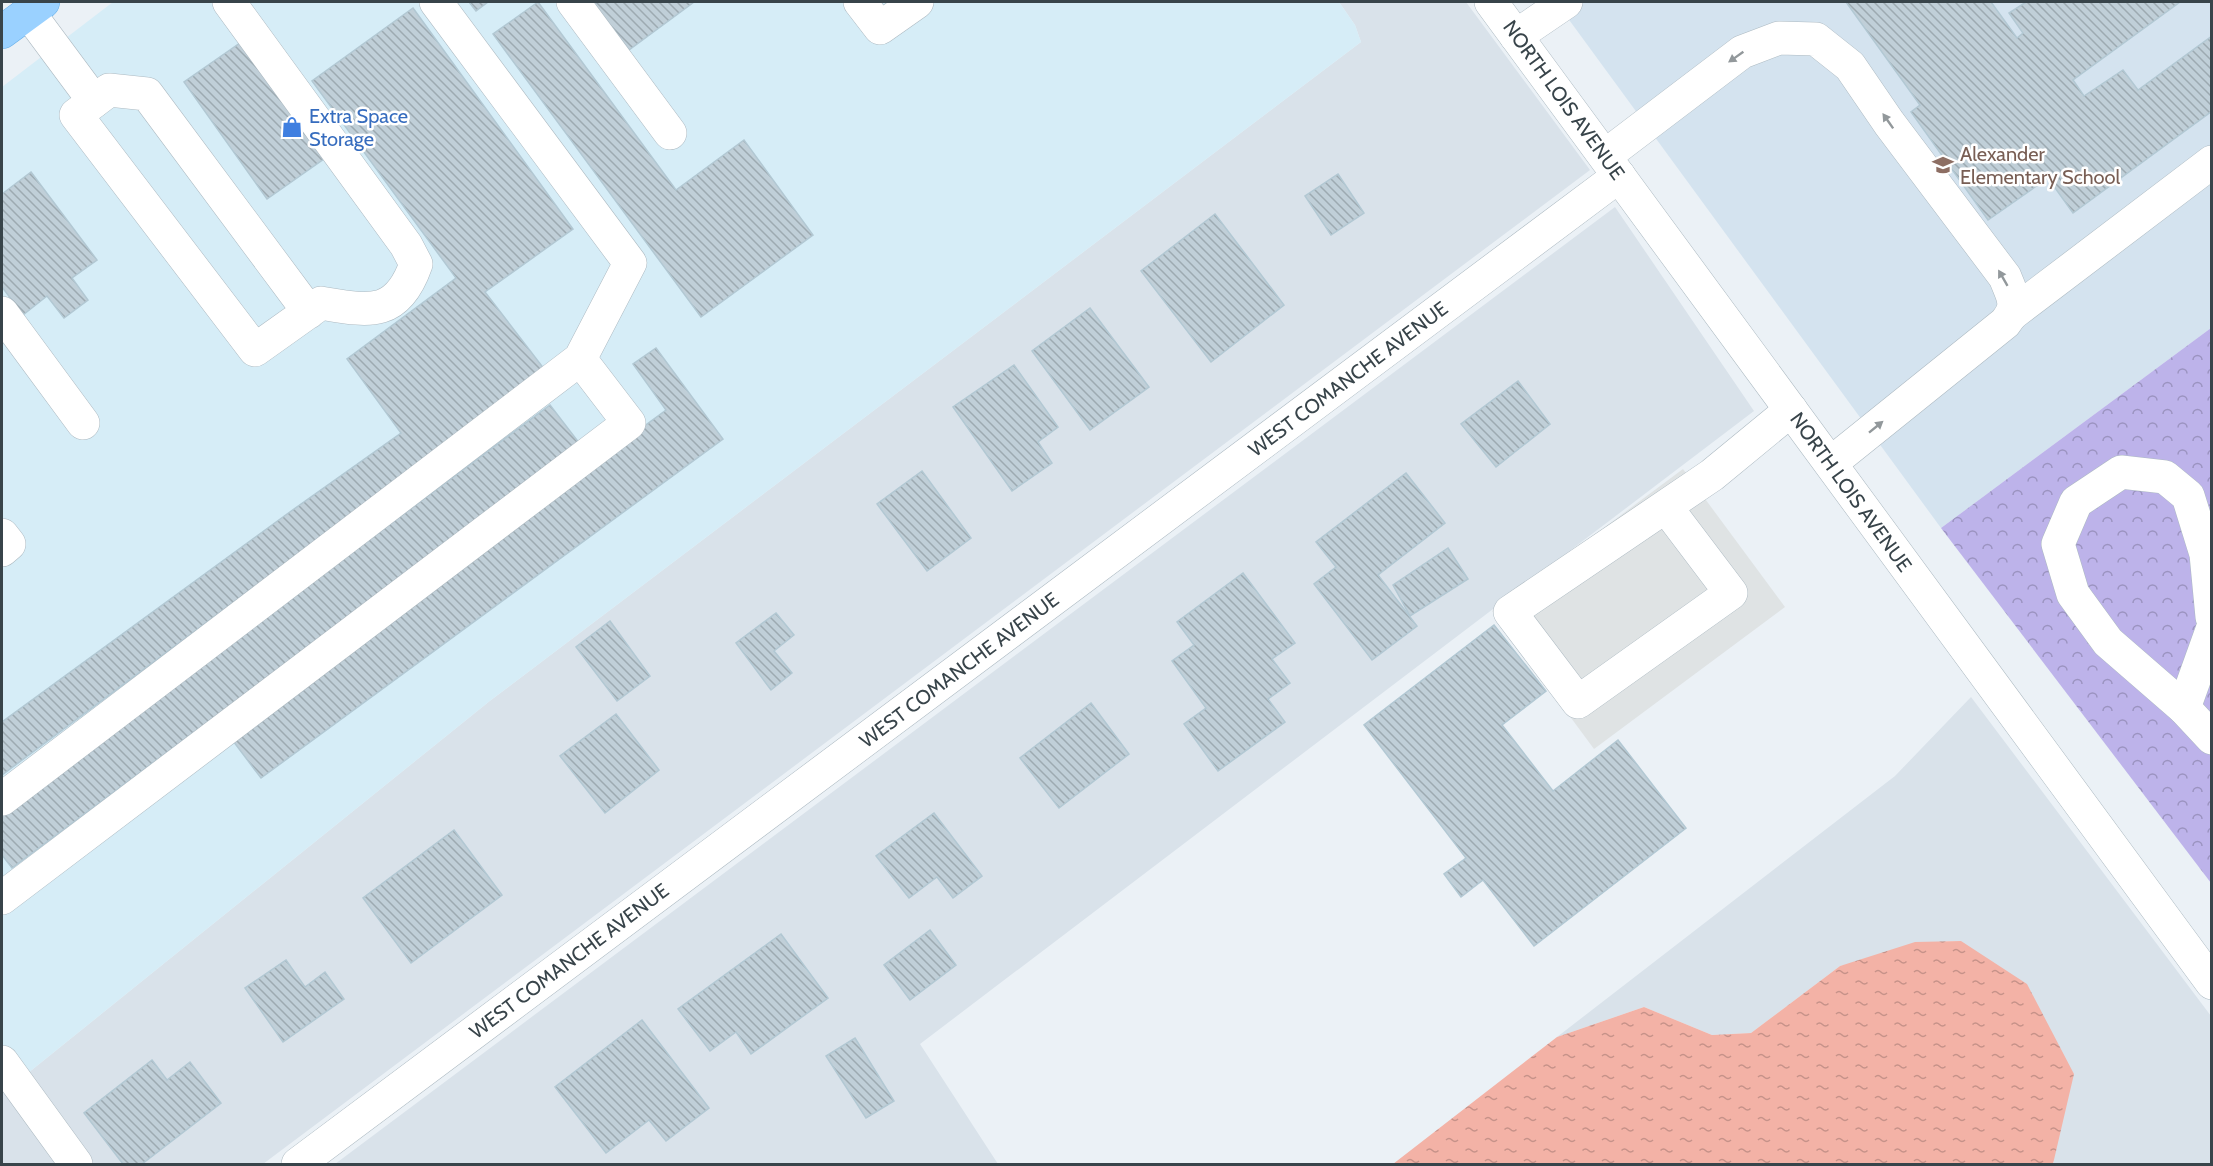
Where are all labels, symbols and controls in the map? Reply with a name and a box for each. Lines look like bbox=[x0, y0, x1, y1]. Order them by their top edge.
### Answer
street label: NORTH LOIS AVENUE bbox=[1498, 16, 1630, 184]
one-way arrow bbox=[1728, 51, 1744, 63]
place label: Extra Space Storage bbox=[309, 104, 408, 151]
one-way arrow bbox=[1882, 114, 1894, 130]
shop icon: Extra Space Storage bbox=[280, 115, 304, 139]
place label: Alexander Elementary School bbox=[1960, 142, 2121, 189]
school or university icon: Alexander Elementary School bbox=[1931, 153, 1955, 177]
one-way arrow bbox=[1998, 270, 2009, 286]
street label: WEST COMANCHE AVENUE bbox=[1244, 296, 1452, 462]
street label: NORTH LOIS AVENUE bbox=[1785, 408, 1917, 576]
one-way arrow bbox=[1868, 420, 1884, 433]
street label: WEST COMANCHE AVENUE bbox=[855, 587, 1063, 753]
street label: WEST COMANCHE AVENUE bbox=[465, 878, 673, 1044]

